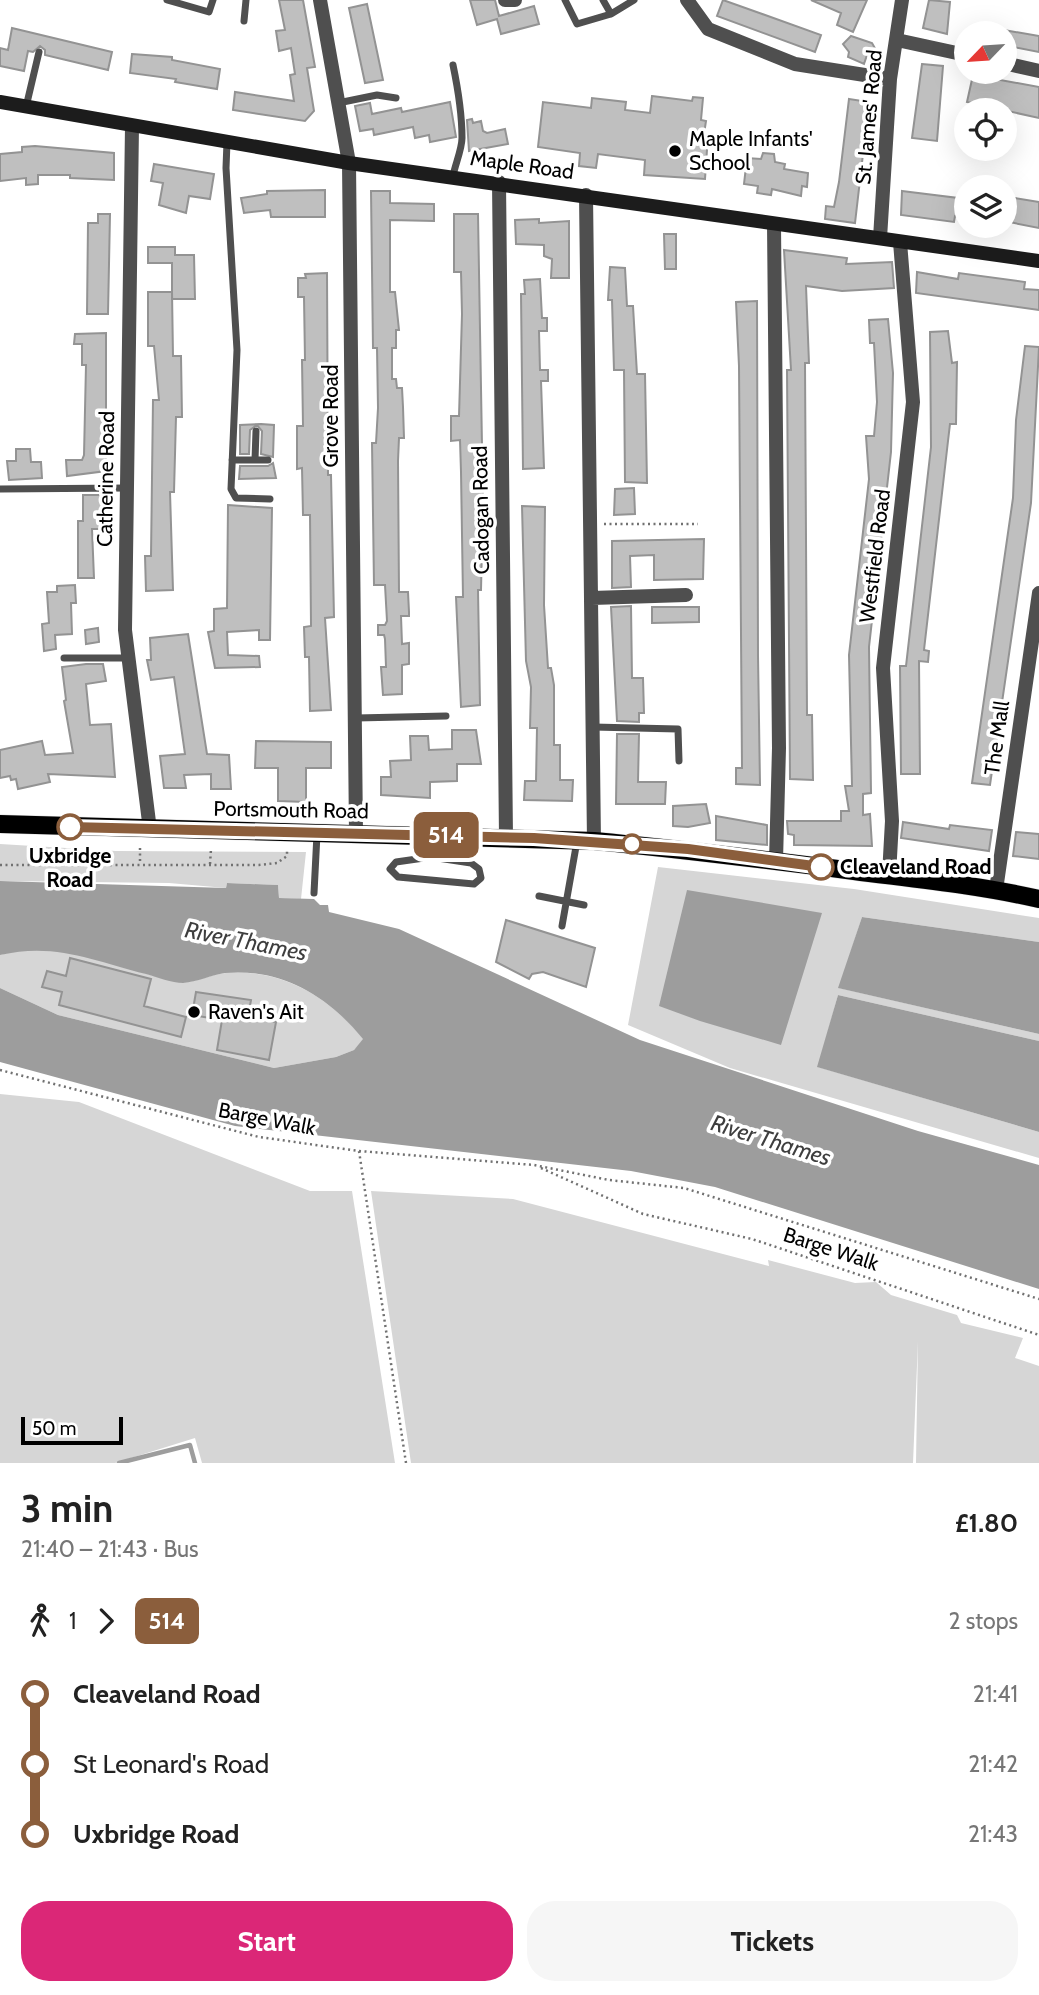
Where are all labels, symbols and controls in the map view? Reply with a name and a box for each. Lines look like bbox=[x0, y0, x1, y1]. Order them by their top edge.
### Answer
north arrow bbox=[954, 21, 1017, 84]
map controls bbox=[954, 21, 1017, 238]
street label: St. James' Road bbox=[850, 49, 887, 185]
button: locate bbox=[954, 98, 1017, 161]
place label: Maple Infants' School bbox=[689, 126, 813, 175]
marker: Maple Infants' School bbox=[667, 143, 683, 159]
street label: Maple Road bbox=[469, 145, 576, 184]
button: layers bbox=[954, 175, 1017, 238]
street label: Grove Road bbox=[318, 365, 343, 467]
street label: Catherine Road bbox=[92, 411, 119, 547]
street label: Cadogan Road bbox=[467, 445, 494, 575]
street label: Westfield Road bbox=[854, 488, 895, 624]
street label: The Mall bbox=[979, 699, 1014, 777]
street label: Portsmouth Road bbox=[213, 796, 369, 823]
line badge: 514 bbox=[406, 812, 486, 858]
marker: Uxbridge Road bbox=[57, 814, 83, 840]
text: 514 bbox=[428, 820, 464, 849]
unlabelled marker bbox=[622, 834, 642, 854]
place label: Uxbridge Road bbox=[29, 843, 111, 892]
marker: Cleaveland Road bbox=[808, 854, 834, 880]
place label: Cleaveland Road bbox=[840, 854, 992, 879]
water label: River Thames bbox=[183, 915, 310, 967]
place label: Raven's Ait bbox=[208, 999, 304, 1024]
marker: Raven's Ait bbox=[186, 1004, 202, 1020]
street label: Barge Walk bbox=[216, 1097, 318, 1140]
water label: River Thames bbox=[708, 1109, 834, 1172]
street label: Barge Walk bbox=[780, 1221, 882, 1276]
scale bar bbox=[21, 1414, 122, 1446]
text: 50 m bbox=[32, 1417, 76, 1440]
text: 3 min bbox=[21, 1485, 113, 1532]
text: £1.80 bbox=[955, 1507, 1018, 1539]
text: 21:40 – 21:43 · Bus bbox=[21, 1535, 199, 1563]
icon: walk bbox=[21, 1602, 59, 1640]
icon: forward bbox=[87, 1602, 125, 1640]
text: 514 bbox=[149, 1606, 185, 1635]
text: 1 bbox=[69, 1607, 77, 1635]
text: 2 stops bbox=[949, 1607, 1018, 1635]
text: Cleaveland Road bbox=[73, 1678, 261, 1710]
text: 21:41 bbox=[973, 1680, 1018, 1708]
text: St Leonard's Road bbox=[73, 1748, 269, 1780]
text: 21:42 bbox=[968, 1750, 1018, 1778]
text: Uxbridge Road bbox=[73, 1818, 239, 1850]
text: 21:43 bbox=[968, 1820, 1018, 1848]
button: Start bbox=[21, 1901, 513, 1981]
button: Tickets bbox=[527, 1901, 1018, 1981]

